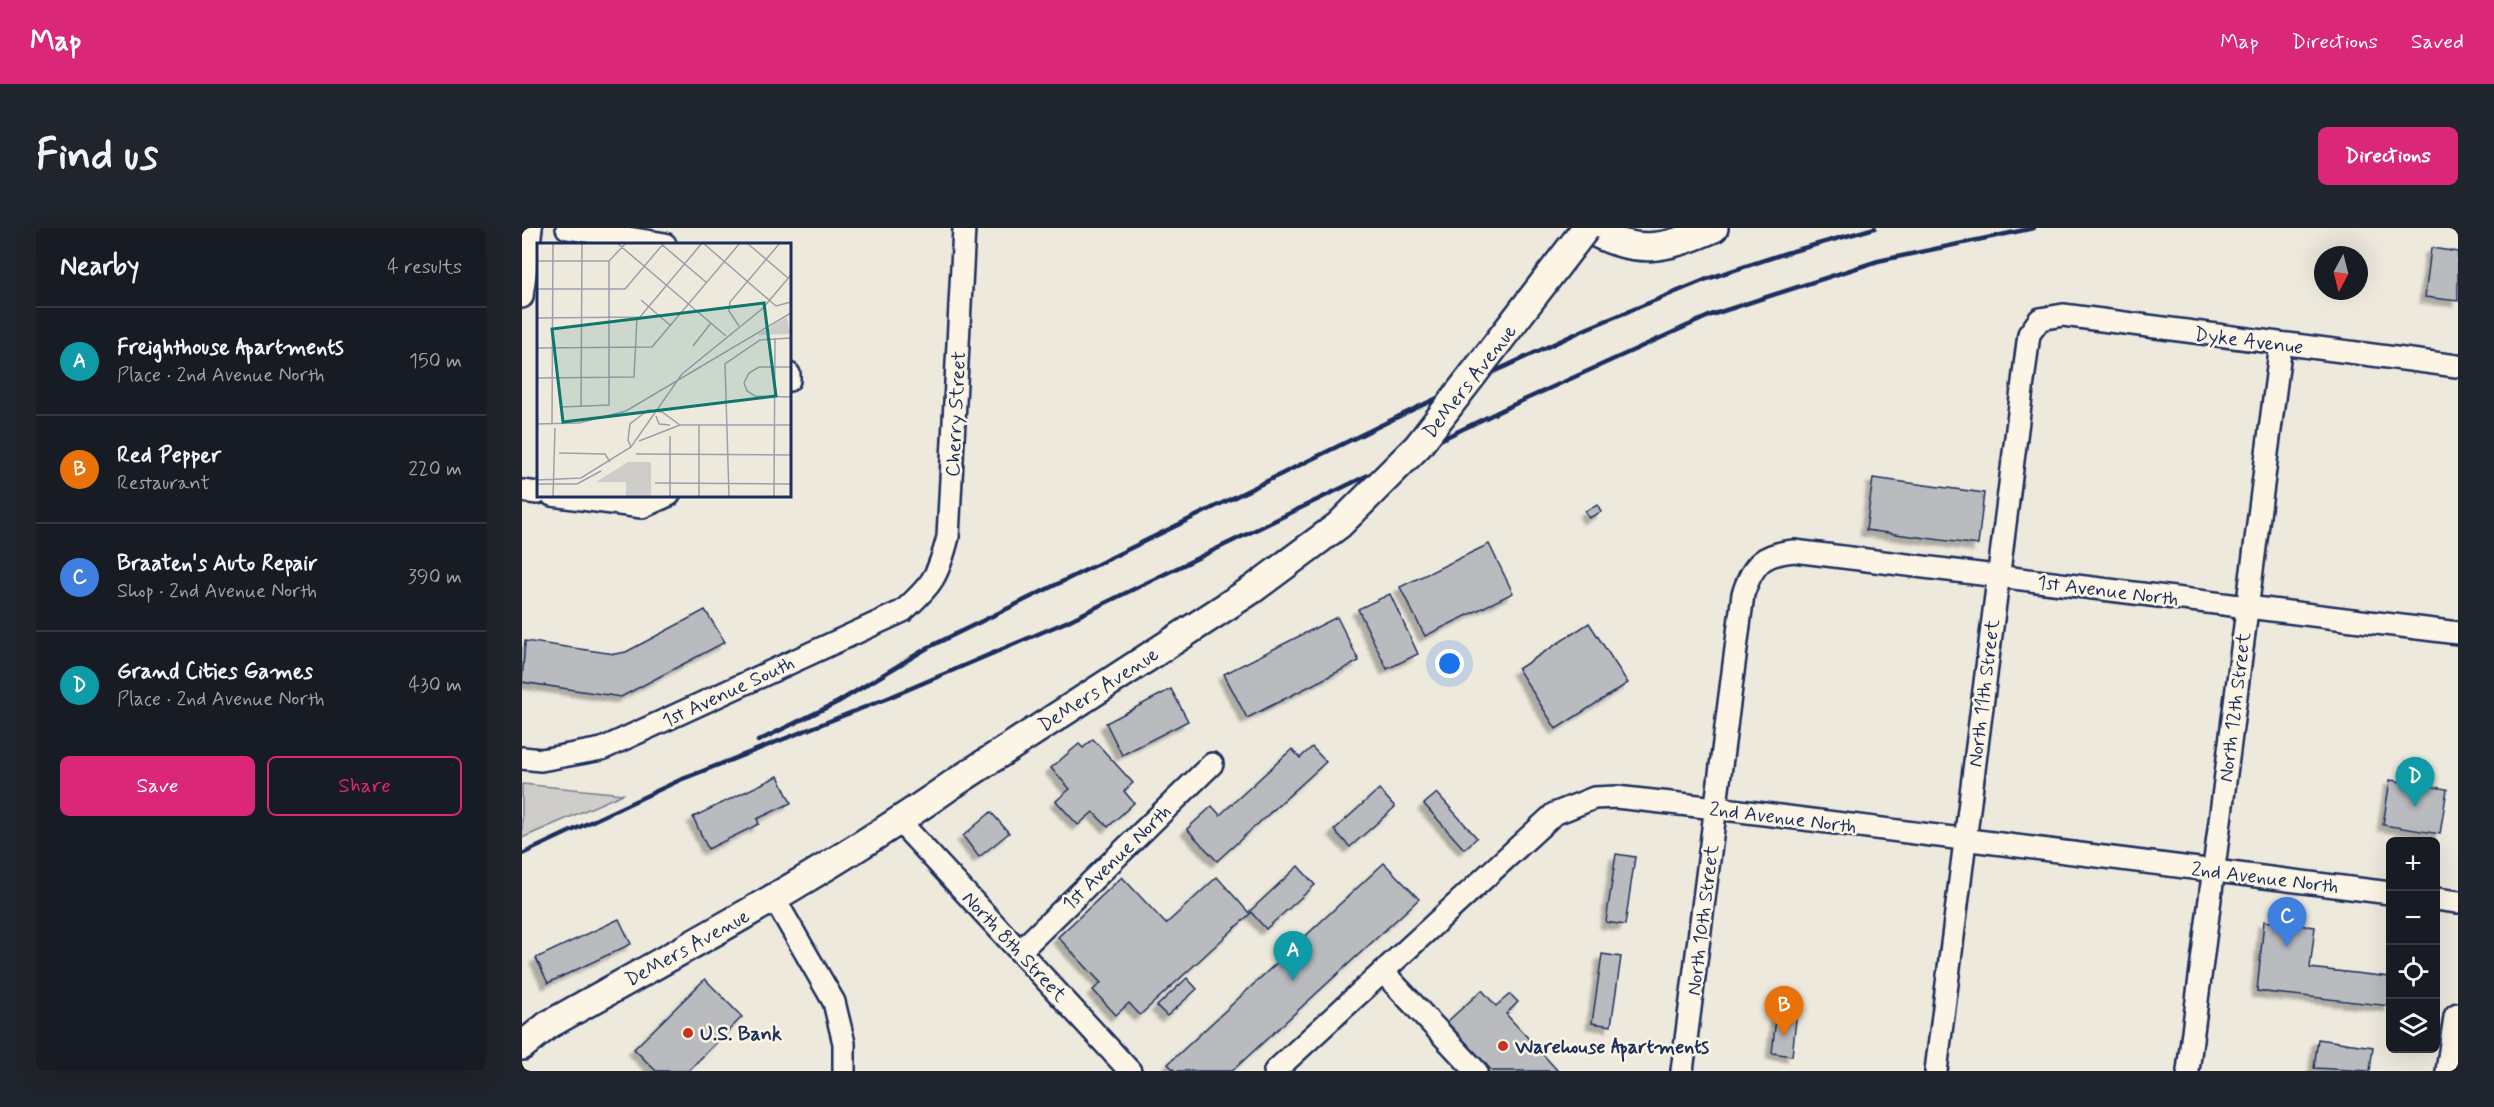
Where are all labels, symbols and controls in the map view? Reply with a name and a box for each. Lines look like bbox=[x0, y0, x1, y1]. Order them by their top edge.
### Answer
text: Map bbox=[30, 24, 81, 61]
text: Map bbox=[2220, 28, 2259, 56]
text: Directions bbox=[2292, 28, 2378, 56]
text: Saved bbox=[2411, 28, 2464, 56]
button: Directions bbox=[2318, 127, 2458, 185]
text: Find us bbox=[36, 129, 158, 184]
inset map bbox=[537, 243, 790, 496]
north arrow bbox=[2314, 246, 2368, 300]
text: Nearby bbox=[60, 250, 139, 284]
text: 4 results bbox=[387, 254, 462, 281]
street label: DeMers Avenue bbox=[1417, 319, 1523, 445]
street label: Dyke Avenue bbox=[2193, 321, 2305, 362]
text: Freighthouse Apartments bbox=[117, 334, 344, 362]
text: A bbox=[73, 348, 86, 375]
text: 150 m bbox=[409, 348, 462, 375]
street label: Cherry Street bbox=[940, 350, 973, 478]
text: Place · 2nd Avenue North bbox=[117, 362, 325, 389]
text: Red Pepper bbox=[117, 442, 221, 470]
text: B bbox=[73, 456, 86, 483]
text: 220 m bbox=[408, 456, 462, 483]
text: Restaurant bbox=[117, 470, 210, 497]
text: Braaten's Auto Repair bbox=[117, 550, 318, 578]
text: C bbox=[72, 564, 87, 591]
text: 390 m bbox=[408, 564, 462, 591]
street label: 1st Avenue North bbox=[2036, 569, 2180, 614]
text: Shop · 2nd Avenue North bbox=[117, 578, 317, 605]
street label: North 11th Street bbox=[1962, 617, 2007, 769]
street label: North 12th Street bbox=[2213, 630, 2258, 784]
street label: DeMers Avenue bbox=[1033, 641, 1164, 739]
your location bbox=[1435, 649, 1464, 678]
street label: 1st Avenue South bbox=[658, 650, 799, 735]
text: Grand Cities Games bbox=[117, 658, 313, 686]
text: D bbox=[73, 672, 86, 699]
text: 430 m bbox=[409, 672, 462, 699]
text: Place · 2nd Avenue North bbox=[117, 686, 325, 713]
button: Save bbox=[60, 756, 255, 816]
button: Share bbox=[267, 756, 462, 816]
pin: D bbox=[2396, 758, 2434, 807]
street label: 2nd Avenue North bbox=[1708, 796, 1858, 841]
street label: 1st Avenue North bbox=[1057, 799, 1178, 917]
map controls bbox=[2386, 837, 2440, 1053]
button: + bbox=[2386, 837, 2440, 891]
street label: North 10th Street bbox=[1681, 843, 1726, 997]
street label: 2nd Avenue North bbox=[2190, 856, 2340, 901]
street label: North 8th Street bbox=[955, 886, 1073, 1009]
button: − bbox=[2386, 891, 2440, 945]
pin: C bbox=[2268, 898, 2306, 947]
street label: DeMers Avenue bbox=[621, 903, 755, 994]
pin: A bbox=[1274, 932, 1312, 981]
button: locate bbox=[2386, 945, 2440, 999]
pin: B bbox=[1764, 986, 1804, 1036]
button: layers bbox=[2386, 999, 2440, 1053]
place label: U.S. Bank bbox=[700, 1021, 782, 1048]
marker: U.S. Bank bbox=[681, 1026, 695, 1040]
place label: Warehouse Apartments bbox=[1514, 1034, 1709, 1062]
marker: Warehouse Apartments bbox=[1496, 1039, 1510, 1053]

